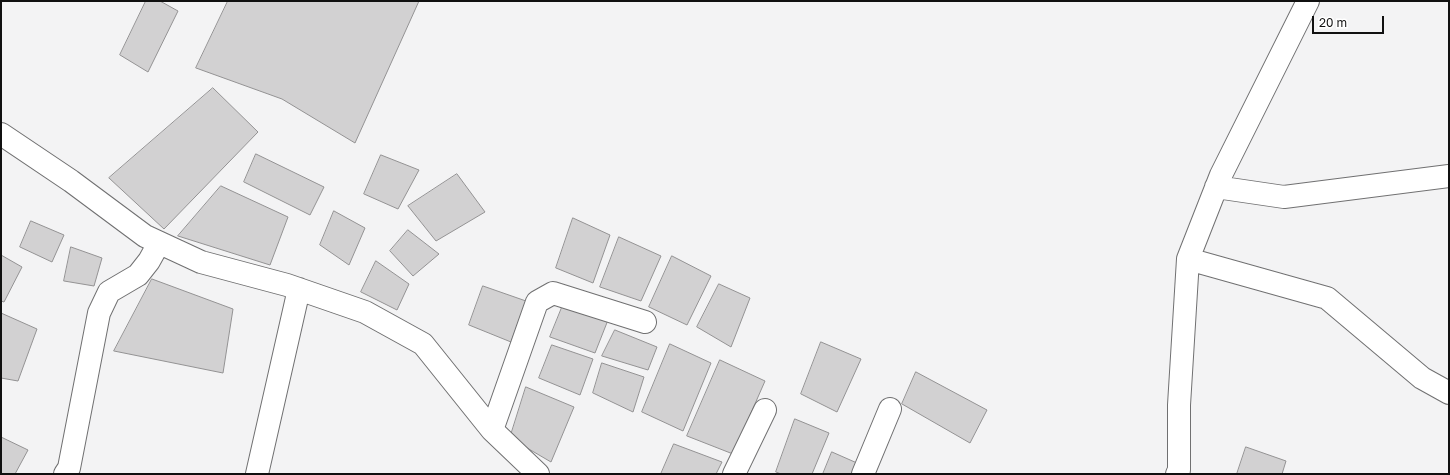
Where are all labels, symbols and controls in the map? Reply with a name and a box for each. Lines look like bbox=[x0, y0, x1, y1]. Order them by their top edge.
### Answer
scale bar bbox=[1314, 8, 1386, 34]
text: 20 m bbox=[1319, 15, 1347, 30]

